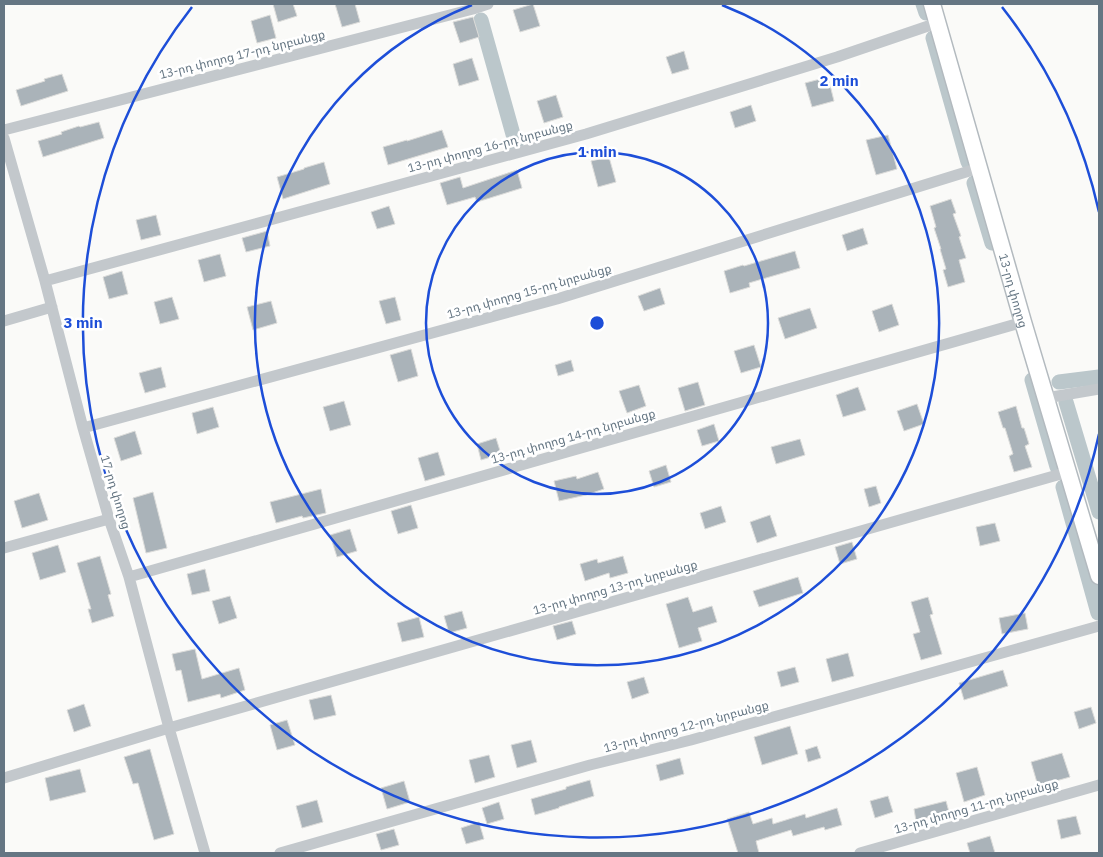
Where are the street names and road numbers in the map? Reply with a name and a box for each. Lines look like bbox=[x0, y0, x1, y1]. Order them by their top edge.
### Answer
street label: 13-րդ փողոց 17-րդ նրբանցք bbox=[158, 26, 326, 82]
street label: 13-րդ փողոց 16-րդ նրբանցք bbox=[406, 117, 574, 175]
street label: 13-րդ փողոց bbox=[996, 252, 1032, 329]
street label: 13-րդ փողոց 15-րդ նրբանցք bbox=[445, 260, 613, 322]
street label: 13-րդ փողոց 14-րդ նրբանցք bbox=[489, 405, 657, 467]
street label: 17-րդ փողոց bbox=[98, 453, 134, 531]
street label: 13-րդ փողոց 13-րդ նրբանցք bbox=[531, 556, 699, 618]
street label: 13-րդ փողոց 12-րդ նրբանցք bbox=[602, 697, 770, 755]
street label: 13-րդ փողոց 11-րդ նրբանցք bbox=[892, 775, 1060, 837]

